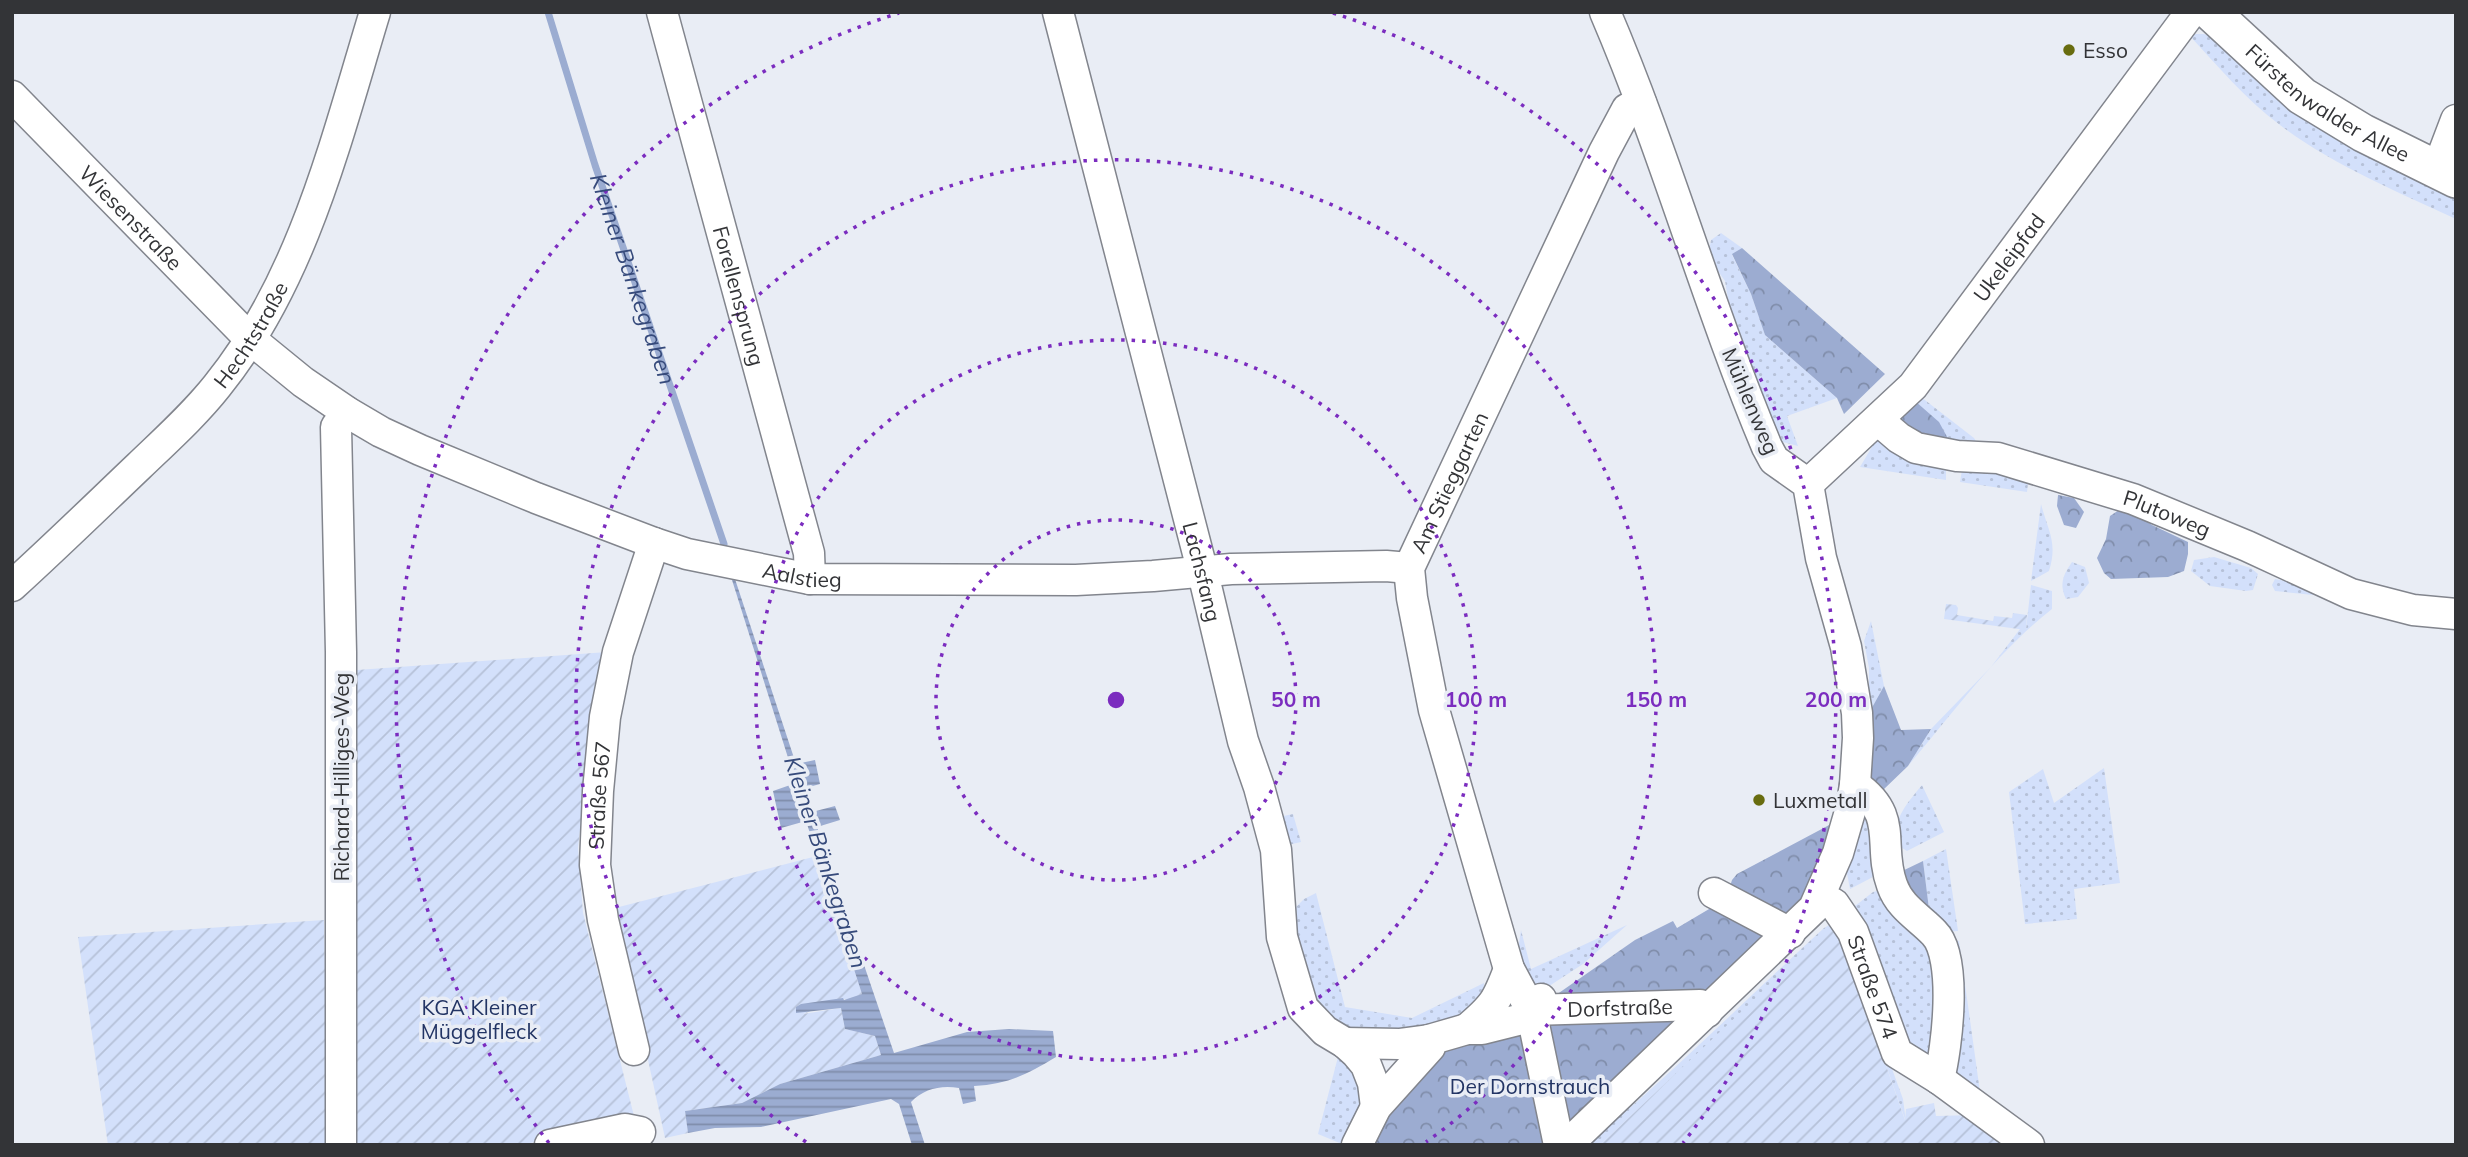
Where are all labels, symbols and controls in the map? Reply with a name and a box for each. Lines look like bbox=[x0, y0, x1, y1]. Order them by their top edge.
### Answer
place label: Esso bbox=[2083, 37, 2128, 63]
street label: Fürstenwalder Allee bbox=[2241, 38, 2414, 167]
marker: Esso bbox=[2061, 42, 2077, 58]
street label: Wiesenstraße bbox=[74, 160, 188, 275]
water label: Kleiner Bänkegraben bbox=[584, 169, 683, 388]
street label: Ukeleipfad bbox=[1967, 208, 2050, 307]
street label: Forellensprung bbox=[708, 223, 770, 369]
street label: Hechtstraße bbox=[208, 277, 293, 393]
street label: Mühlenweg bbox=[1717, 344, 1785, 458]
street label: Am Stieggarten bbox=[1405, 407, 1493, 557]
street label: Plutoweg bbox=[2120, 484, 2214, 543]
street label: Lachsfang bbox=[1177, 519, 1227, 624]
street label: Aalstieg bbox=[760, 557, 842, 592]
street label: Richard-Hilliges-Weg bbox=[328, 673, 354, 881]
text: 50 m bbox=[1271, 686, 1321, 712]
text: 100 m bbox=[1445, 686, 1507, 712]
text: 150 m bbox=[1625, 686, 1687, 712]
text: 200 m bbox=[1805, 686, 1867, 712]
centre of rings bbox=[1104, 688, 1128, 712]
street label: Straße 567 bbox=[583, 740, 616, 850]
water label: Kleiner Bänkegraben bbox=[778, 752, 874, 972]
place label: Luxmetall bbox=[1773, 787, 1867, 813]
marker: Luxmetall bbox=[1751, 792, 1767, 808]
street label: Straße 574 bbox=[1842, 931, 1904, 1043]
street label: Dorfstraße bbox=[1567, 993, 1673, 1022]
park label: KGA Kleiner Müggelfleck bbox=[421, 994, 537, 1044]
park label: Der Dornstrauch bbox=[1450, 1073, 1610, 1099]

